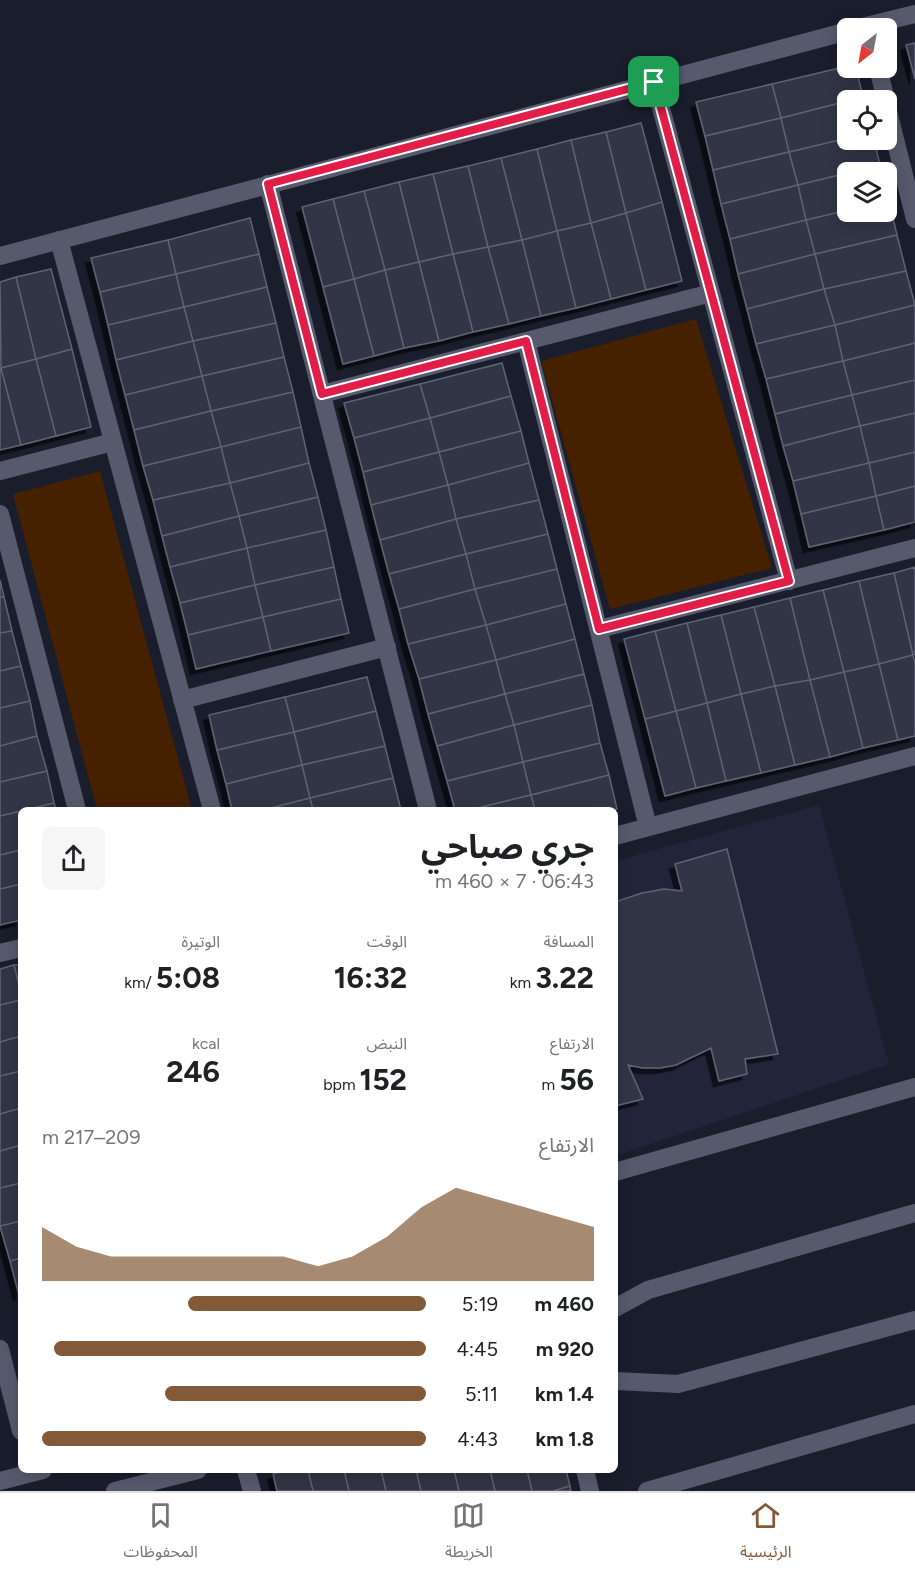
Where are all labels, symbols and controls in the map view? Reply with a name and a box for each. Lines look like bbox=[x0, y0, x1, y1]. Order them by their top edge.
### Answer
north arrow bbox=[837, 18, 897, 78]
map controls bbox=[837, 18, 897, 222]
pin bbox=[628, 56, 679, 107]
icon: arrive bbox=[637, 65, 670, 98]
button: locate bbox=[837, 90, 897, 150]
button: layers bbox=[837, 162, 897, 222]
button: share bbox=[42, 827, 105, 890]
text: جري صباحي bbox=[421, 827, 594, 866]
text: 06:43 · 7 × 460 m bbox=[435, 869, 594, 893]
text: الوتيرة bbox=[182, 932, 220, 951]
text: الوقت bbox=[367, 932, 407, 951]
text: المسافة bbox=[544, 932, 594, 951]
text: 5:08 bbox=[156, 959, 220, 996]
text: 16:32 bbox=[334, 959, 407, 996]
text: 3.22 bbox=[535, 959, 594, 996]
text: /km bbox=[124, 973, 156, 992]
text: km bbox=[510, 973, 535, 992]
text: kcal bbox=[192, 1034, 220, 1053]
text: النبض bbox=[366, 1034, 407, 1053]
text: الارتفاع bbox=[550, 1034, 594, 1053]
text: 246 bbox=[166, 1053, 220, 1090]
text: 152 bbox=[360, 1061, 407, 1098]
text: 56 bbox=[559, 1061, 594, 1098]
text: bpm bbox=[323, 1075, 360, 1094]
text: m bbox=[542, 1075, 559, 1094]
text: 209–217 m bbox=[42, 1125, 141, 1149]
text: الارتفاع bbox=[539, 1133, 594, 1157]
text: 5:19 bbox=[462, 1292, 498, 1316]
text: 460 m bbox=[535, 1292, 594, 1316]
text: 4:45 bbox=[457, 1337, 498, 1361]
text: 920 m bbox=[536, 1337, 594, 1361]
text: 5:11 bbox=[465, 1382, 498, 1406]
text: 1.4 km bbox=[535, 1382, 594, 1406]
text: 4:43 bbox=[457, 1427, 498, 1451]
text: 1.8 km bbox=[535, 1427, 594, 1451]
tab: المحفوظات bbox=[124, 1499, 198, 1569]
tab: الخريطة bbox=[445, 1499, 493, 1569]
tab: الرئيسية bbox=[740, 1499, 791, 1569]

